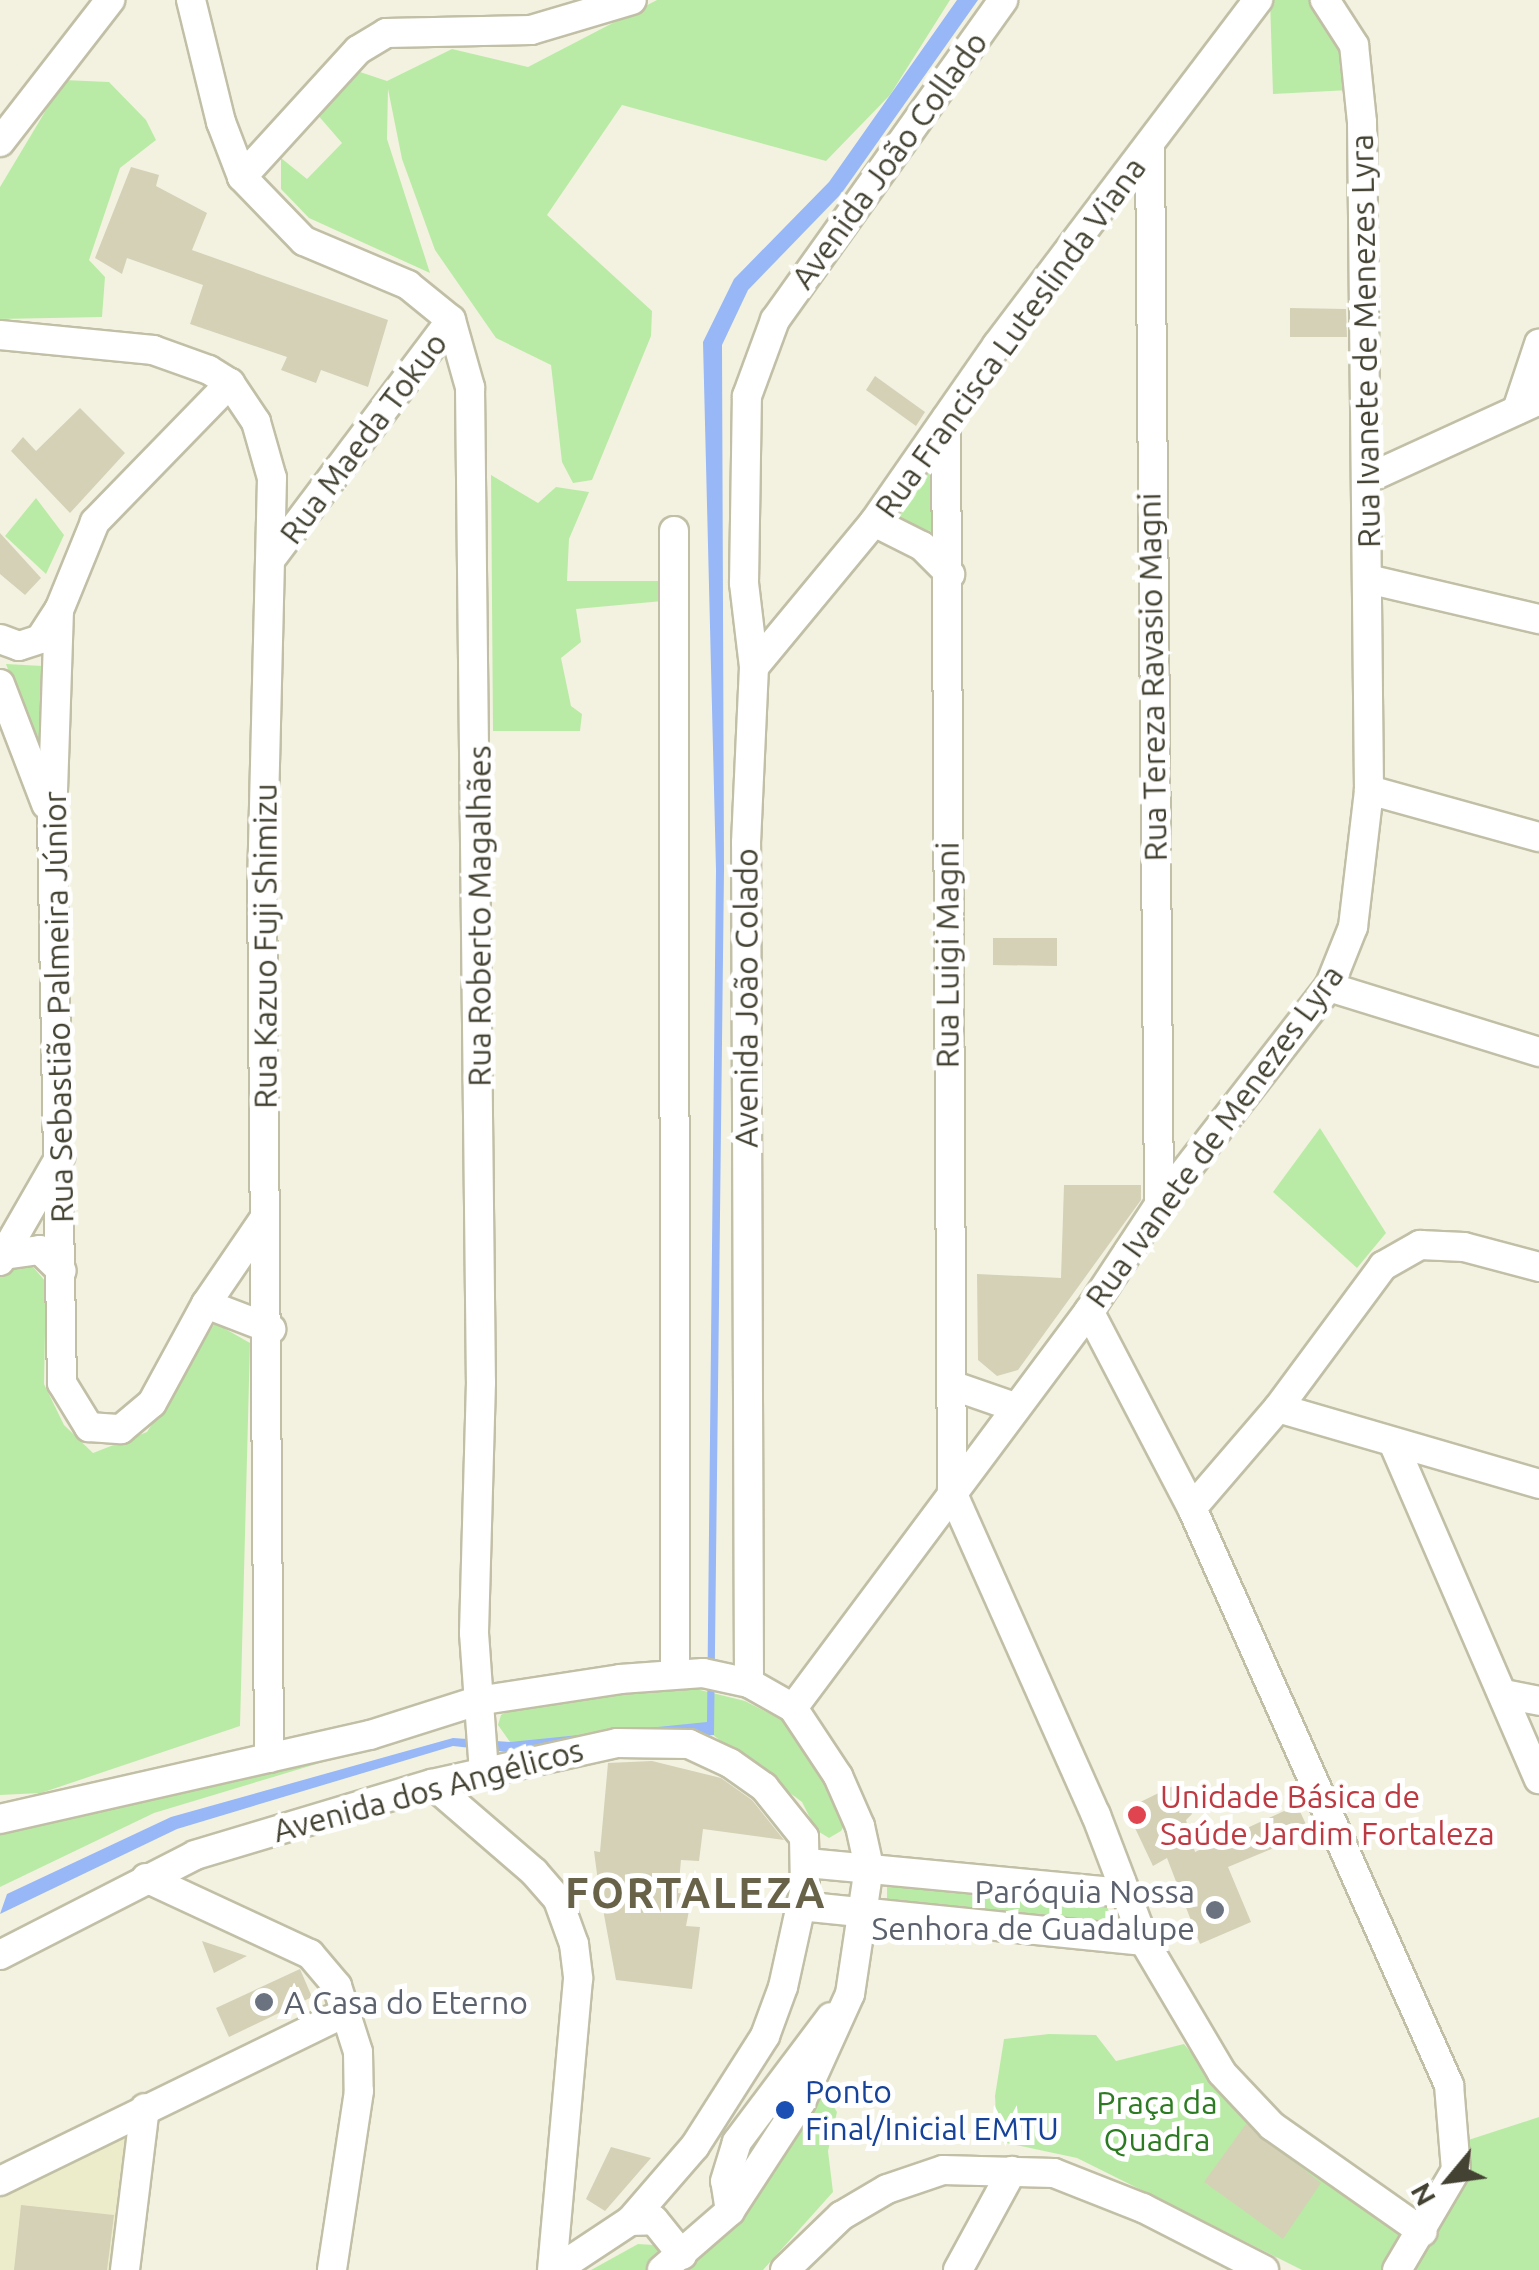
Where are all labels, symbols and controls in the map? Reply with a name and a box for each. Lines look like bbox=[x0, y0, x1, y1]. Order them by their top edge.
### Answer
street label: Avenida João Collado bbox=[783, 24, 995, 296]
street label: Rua Ivanete de Menezes Lyra bbox=[1342, 134, 1388, 548]
street label: Rua Francisca Luteslinda Viana bbox=[866, 149, 1154, 525]
street label: Rua Maeda Tokuo bbox=[271, 325, 455, 551]
street label: Rua Tereza Ravasio Magni bbox=[1130, 492, 1174, 862]
street label: Rua Roberto Magalhães bbox=[460, 745, 498, 1087]
street label: Rua Kazuo Fuji Shimizu bbox=[246, 783, 284, 1109]
street label: Rua Sebastião Palmeira Júnior bbox=[35, 791, 81, 1223]
street label: Rua Luigi Magni bbox=[928, 842, 966, 1068]
street label: Avenida João Colado bbox=[727, 848, 765, 1148]
street label: Rua Ivanete de Menezes Lyra bbox=[1077, 957, 1351, 1315]
street label: Avenida dos Angélicos bbox=[269, 1730, 587, 1850]
place label: Unidade Básica de Saúde Jardim Fortaleza bbox=[1160, 1778, 1495, 1853]
marker: Unidade Básica de Saúde Jardim Fortaleza bbox=[1124, 1802, 1150, 1828]
district label: FORTALEZA bbox=[565, 1868, 827, 1918]
place label: Paróquia Nossa Senhora de Guadalupe bbox=[872, 1873, 1195, 1948]
marker: Paróquia Nossa Senhora de Guadalupe bbox=[1204, 1899, 1226, 1921]
place label: A Casa do Eterno bbox=[284, 1983, 528, 2021]
marker: A Casa do Eterno bbox=[253, 1991, 275, 2013]
place label: Ponto Final/Inicial EMTU bbox=[805, 2073, 1059, 2148]
park label: Praça da Quadra bbox=[1096, 2084, 1218, 2159]
marker: Ponto Final/Inicial EMTU bbox=[774, 2099, 796, 2121]
north arrow bbox=[1399, 2130, 1499, 2230]
text: N bbox=[1404, 2178, 1441, 2211]

